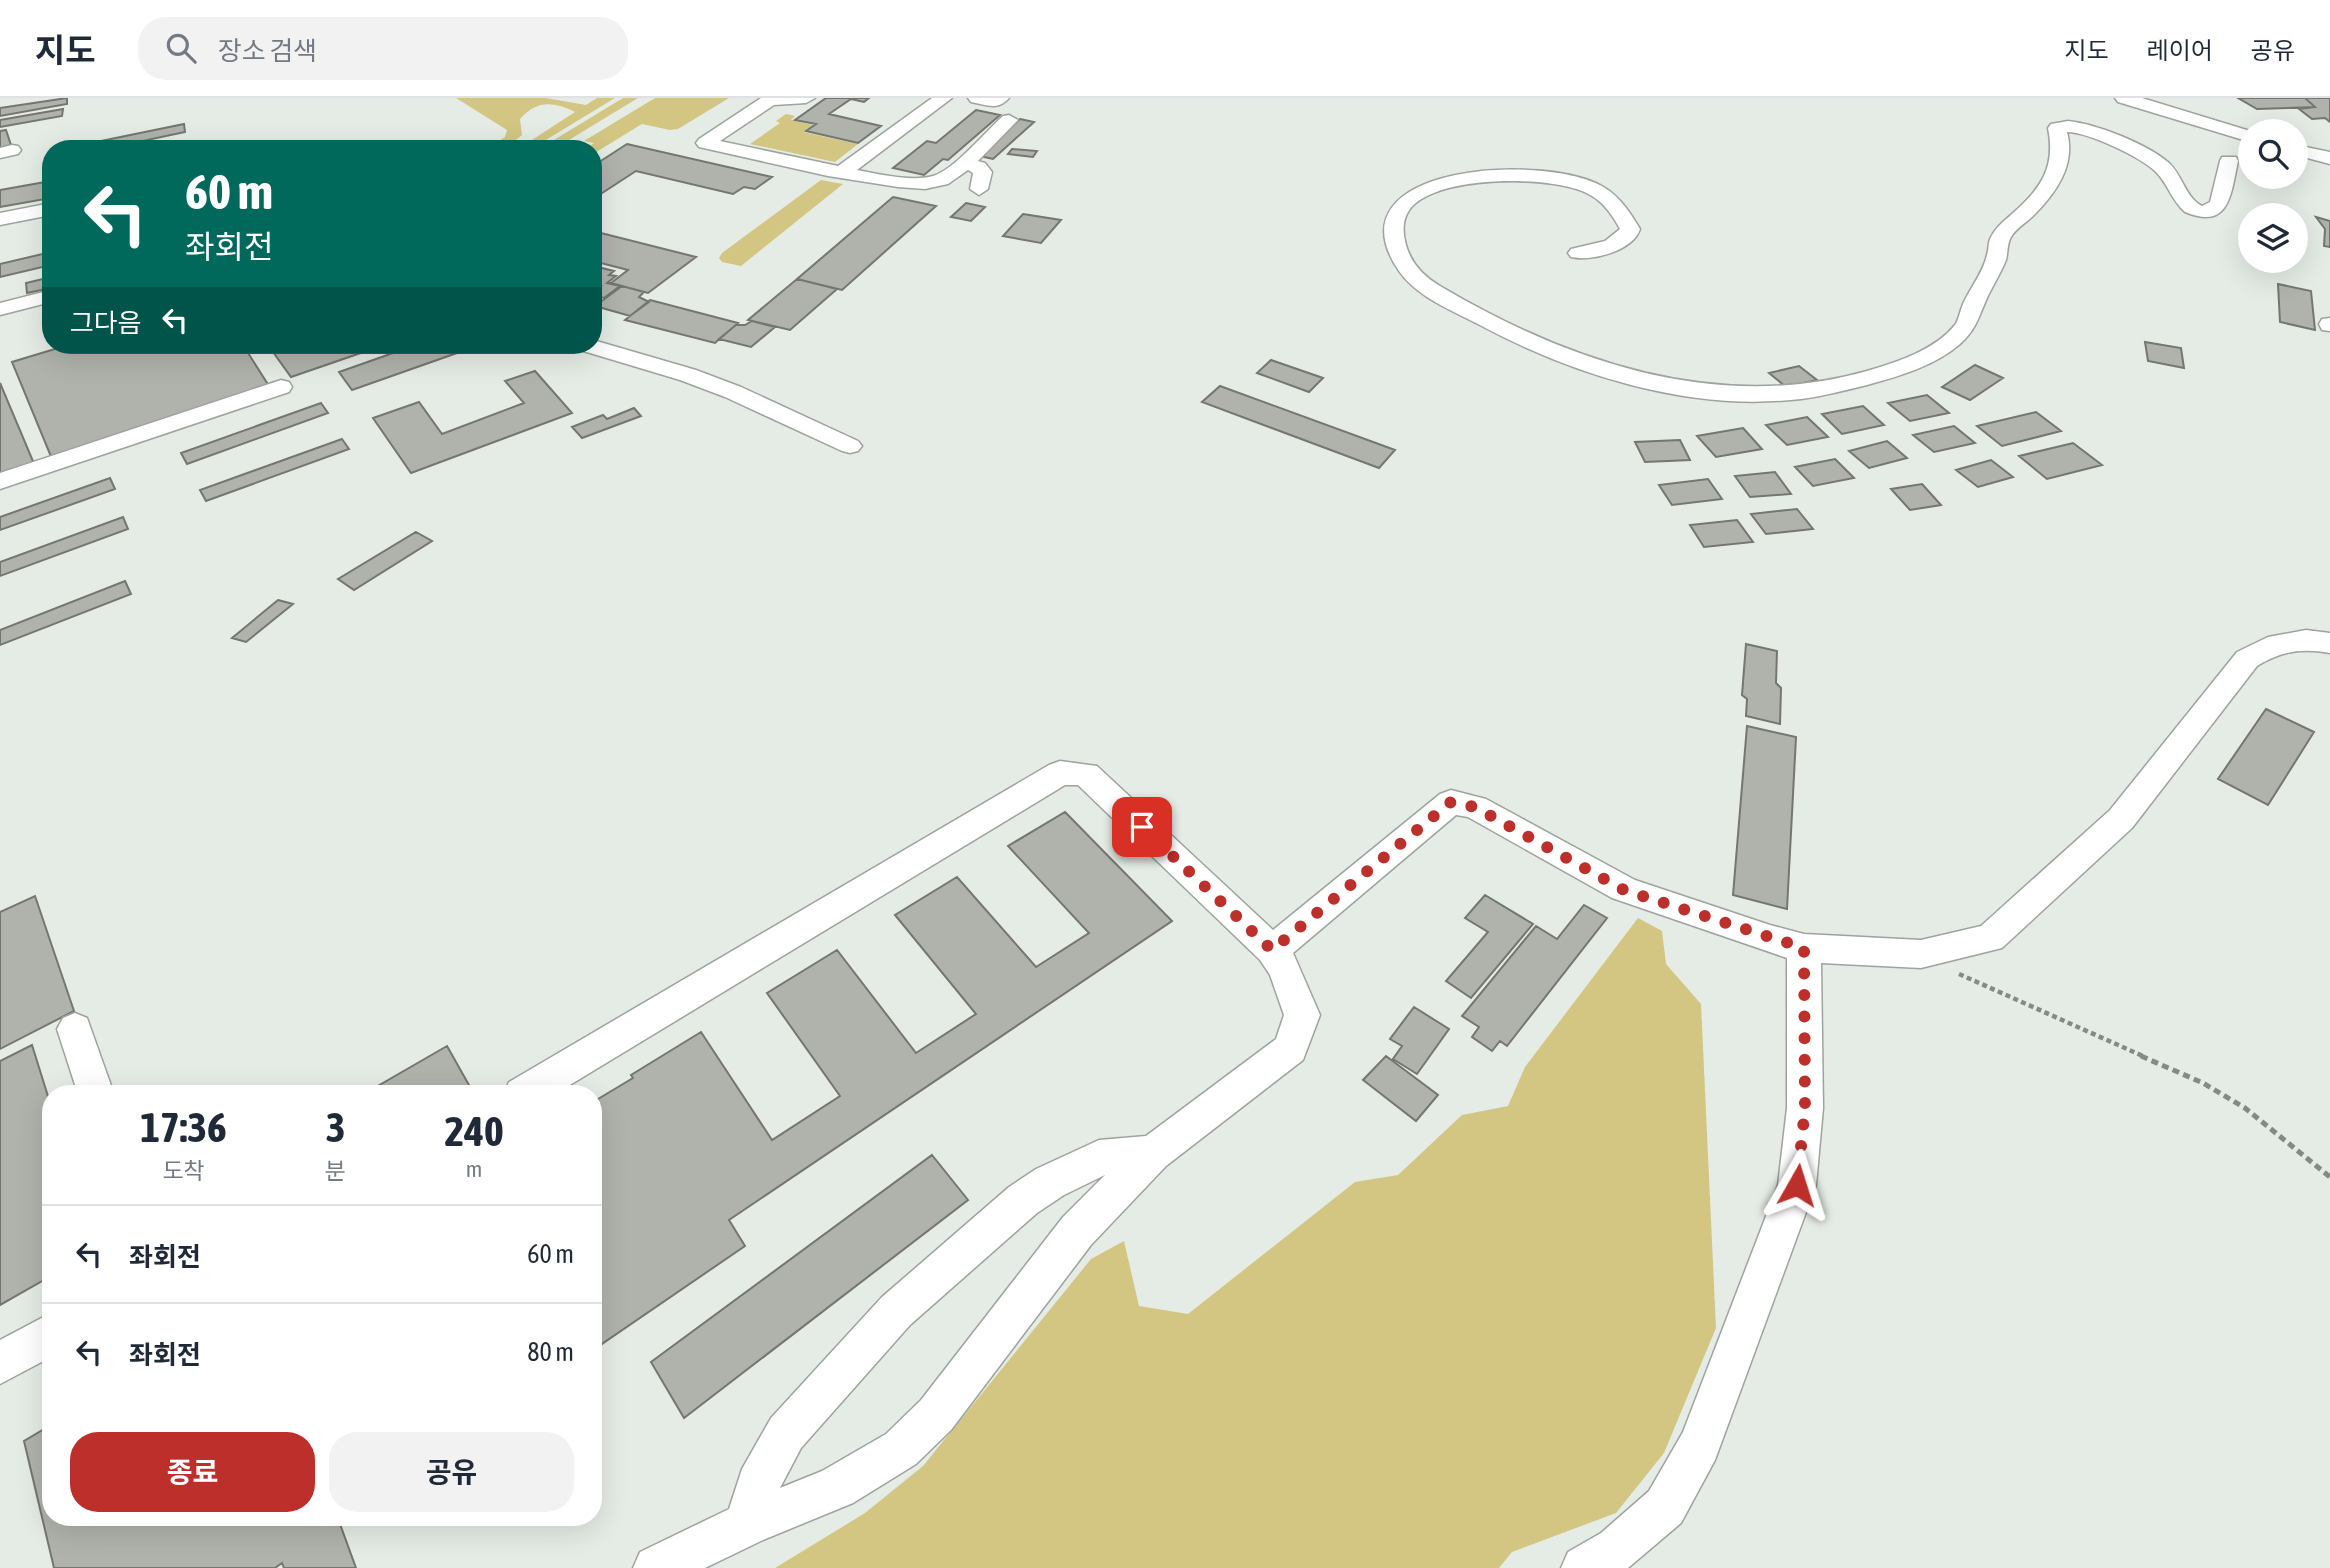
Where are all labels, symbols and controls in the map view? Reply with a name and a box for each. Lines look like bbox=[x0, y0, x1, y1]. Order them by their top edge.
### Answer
search box bbox=[138, 17, 628, 80]
icon: search bbox=[162, 29, 200, 67]
text: 지도 bbox=[35, 31, 96, 69]
text: 장소 검색 bbox=[218, 36, 317, 66]
text: 지도 bbox=[2064, 37, 2109, 64]
text: 레이어 bbox=[2147, 37, 2213, 64]
text: 공유 bbox=[2251, 37, 2295, 64]
map controls bbox=[2238, 119, 2308, 273]
button: search bbox=[2238, 119, 2308, 189]
text: 60 m bbox=[185, 163, 273, 219]
icon: left bbox=[70, 168, 161, 259]
button: layers bbox=[2238, 203, 2308, 273]
text: 좌회전 bbox=[185, 228, 273, 265]
icon: left bbox=[156, 301, 194, 339]
text: 그다음 bbox=[70, 308, 142, 338]
pin bbox=[1112, 797, 1172, 857]
icon: arrive bbox=[1123, 808, 1161, 846]
text: 17:36 bbox=[140, 1103, 227, 1151]
text: 3 bbox=[326, 1103, 345, 1151]
text: 240 bbox=[444, 1107, 504, 1155]
position arrow bbox=[1760, 1148, 1834, 1222]
text: m bbox=[466, 1156, 482, 1182]
text: 도착 bbox=[162, 1158, 205, 1184]
text: 분 bbox=[325, 1158, 346, 1184]
icon: left bbox=[70, 1235, 108, 1273]
text: 60 m bbox=[527, 1239, 574, 1269]
text: 좌회전 bbox=[129, 1242, 201, 1272]
icon: left bbox=[70, 1333, 108, 1371]
text: 80 m bbox=[527, 1337, 574, 1367]
text: 좌회전 bbox=[129, 1340, 201, 1370]
button: 종료 bbox=[70, 1432, 315, 1512]
button: 공유 bbox=[329, 1432, 574, 1512]

